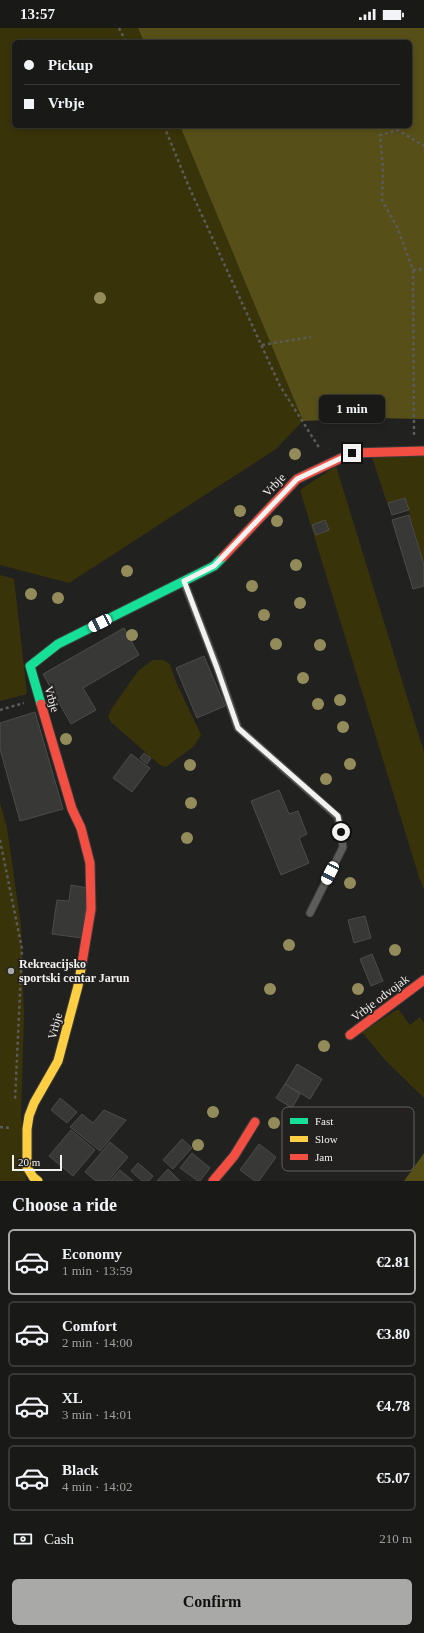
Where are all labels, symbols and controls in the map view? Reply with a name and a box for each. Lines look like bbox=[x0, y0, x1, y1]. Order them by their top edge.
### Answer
text: 13:57 bbox=[20, 6, 55, 22]
text: Pickup bbox=[48, 57, 93, 73]
text: Vrbje bbox=[48, 95, 84, 111]
callout: 1 min bbox=[319, 395, 385, 423]
text: 1 min bbox=[336, 401, 368, 416]
route end bbox=[343, 444, 361, 462]
street label: Vrbje bbox=[260, 471, 288, 499]
car bbox=[87, 612, 113, 634]
street label: Vrbje bbox=[42, 684, 62, 714]
route start bbox=[332, 823, 350, 841]
car bbox=[319, 860, 341, 886]
place label: Rekreacijsko sportski centar Jarun bbox=[19, 957, 130, 985]
marker: Rekreacijsko sportski centar Jarun bbox=[6, 966, 16, 976]
street label: Vrbje odvojak bbox=[349, 972, 411, 1024]
street label: Vrbje bbox=[45, 1011, 65, 1041]
legend bbox=[282, 1107, 414, 1171]
text: Fast bbox=[315, 1115, 333, 1127]
text: Slow bbox=[315, 1133, 338, 1145]
text: Jam bbox=[315, 1151, 333, 1163]
scale bar bbox=[12, 1153, 62, 1172]
text: 20 m bbox=[18, 1156, 40, 1168]
text: Choose a ride bbox=[12, 1195, 117, 1215]
icon: car bbox=[14, 1244, 50, 1280]
text: Economy bbox=[62, 1246, 122, 1262]
text: €2.81 bbox=[376, 1254, 410, 1270]
text: 1 min · 13:59 bbox=[62, 1263, 132, 1278]
icon: car bbox=[14, 1316, 50, 1352]
text: Comfort bbox=[62, 1318, 117, 1334]
text: €3.80 bbox=[376, 1326, 410, 1342]
text: 2 min · 14:00 bbox=[62, 1335, 132, 1350]
icon: car bbox=[14, 1388, 50, 1424]
text: XL bbox=[62, 1390, 83, 1406]
text: €4.78 bbox=[376, 1398, 410, 1414]
text: 3 min · 14:01 bbox=[62, 1407, 132, 1422]
icon: car bbox=[14, 1460, 50, 1496]
text: Black bbox=[62, 1462, 99, 1478]
text: €5.07 bbox=[376, 1470, 410, 1486]
text: 4 min · 14:02 bbox=[62, 1479, 132, 1494]
icon: cash bbox=[12, 1528, 34, 1550]
text: Cash bbox=[44, 1531, 74, 1547]
text: 210 m bbox=[379, 1531, 412, 1546]
button: Confirm bbox=[12, 1579, 412, 1625]

